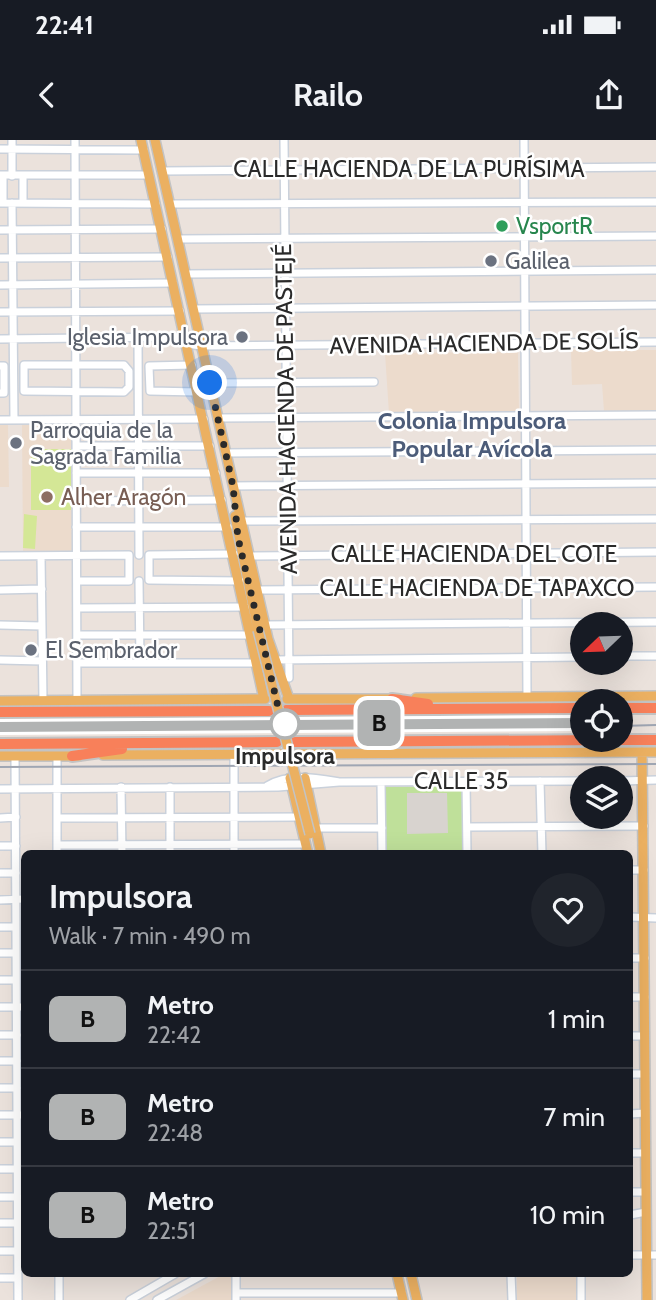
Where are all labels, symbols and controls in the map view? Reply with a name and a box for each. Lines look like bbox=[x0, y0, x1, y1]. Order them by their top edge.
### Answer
text: 22:41 bbox=[35, 9, 94, 41]
text: Railo bbox=[293, 75, 363, 114]
icon: back bbox=[28, 76, 66, 114]
icon: share bbox=[590, 76, 628, 114]
street label: CALLE HACIENDA DE LA PURÍSIMA bbox=[233, 154, 585, 183]
place label: VsportR bbox=[516, 212, 593, 240]
marker: VsportR bbox=[494, 218, 510, 234]
street label: AVENIDA HACIENDA DE PASTEJÉ bbox=[268, 243, 303, 575]
place label: Galilea bbox=[505, 247, 570, 275]
marker: Galilea bbox=[483, 253, 499, 269]
place label: Iglesia Impulsora bbox=[67, 323, 228, 351]
street label: AVENIDA HACIENDA DE SOLÍS bbox=[329, 325, 639, 360]
marker: Iglesia Impulsora bbox=[234, 329, 250, 345]
your location bbox=[192, 365, 227, 400]
district label: Colonia Impulsora Popular Avícola bbox=[378, 406, 566, 463]
place label: Parroquia de la Sagrada Familia bbox=[30, 416, 181, 470]
marker: Parroquia de la Sagrada Familia bbox=[8, 435, 24, 451]
place label: Alher Aragón bbox=[61, 483, 186, 511]
marker: Alher Aragón bbox=[39, 489, 55, 505]
street label: CALLE HACIENDA DEL COTE bbox=[331, 540, 617, 568]
street label: CALLE HACIENDA DE TAPAXCO bbox=[319, 574, 635, 602]
north arrow bbox=[570, 612, 634, 676]
map controls bbox=[570, 612, 633, 829]
place label: El Sembrador bbox=[45, 636, 178, 664]
marker: El Sembrador bbox=[23, 642, 39, 658]
button: locate bbox=[570, 689, 633, 752]
line badge: B bbox=[356, 700, 402, 746]
text: B bbox=[371, 708, 387, 737]
marker: Impulsora bbox=[270, 709, 300, 739]
place label: Impulsora bbox=[235, 742, 335, 770]
button: layers bbox=[570, 766, 633, 829]
street label: CALLE 35 bbox=[414, 767, 508, 795]
button: heart bbox=[531, 873, 605, 947]
text: Impulsora bbox=[49, 876, 192, 916]
text: Walk · 7 min · 490 m bbox=[49, 922, 251, 950]
text: Metro bbox=[147, 989, 214, 1021]
text: 1 min bbox=[548, 1003, 605, 1035]
text: B bbox=[80, 1004, 95, 1033]
text: 22:42 bbox=[147, 1021, 201, 1049]
text: Metro bbox=[147, 1087, 214, 1119]
text: 7 min bbox=[543, 1101, 605, 1133]
text: B bbox=[80, 1102, 95, 1131]
text: 22:48 bbox=[147, 1119, 203, 1147]
text: Metro bbox=[147, 1185, 214, 1217]
text: 10 min bbox=[530, 1199, 605, 1231]
text: B bbox=[80, 1200, 95, 1229]
text: 22:51 bbox=[147, 1217, 196, 1245]

